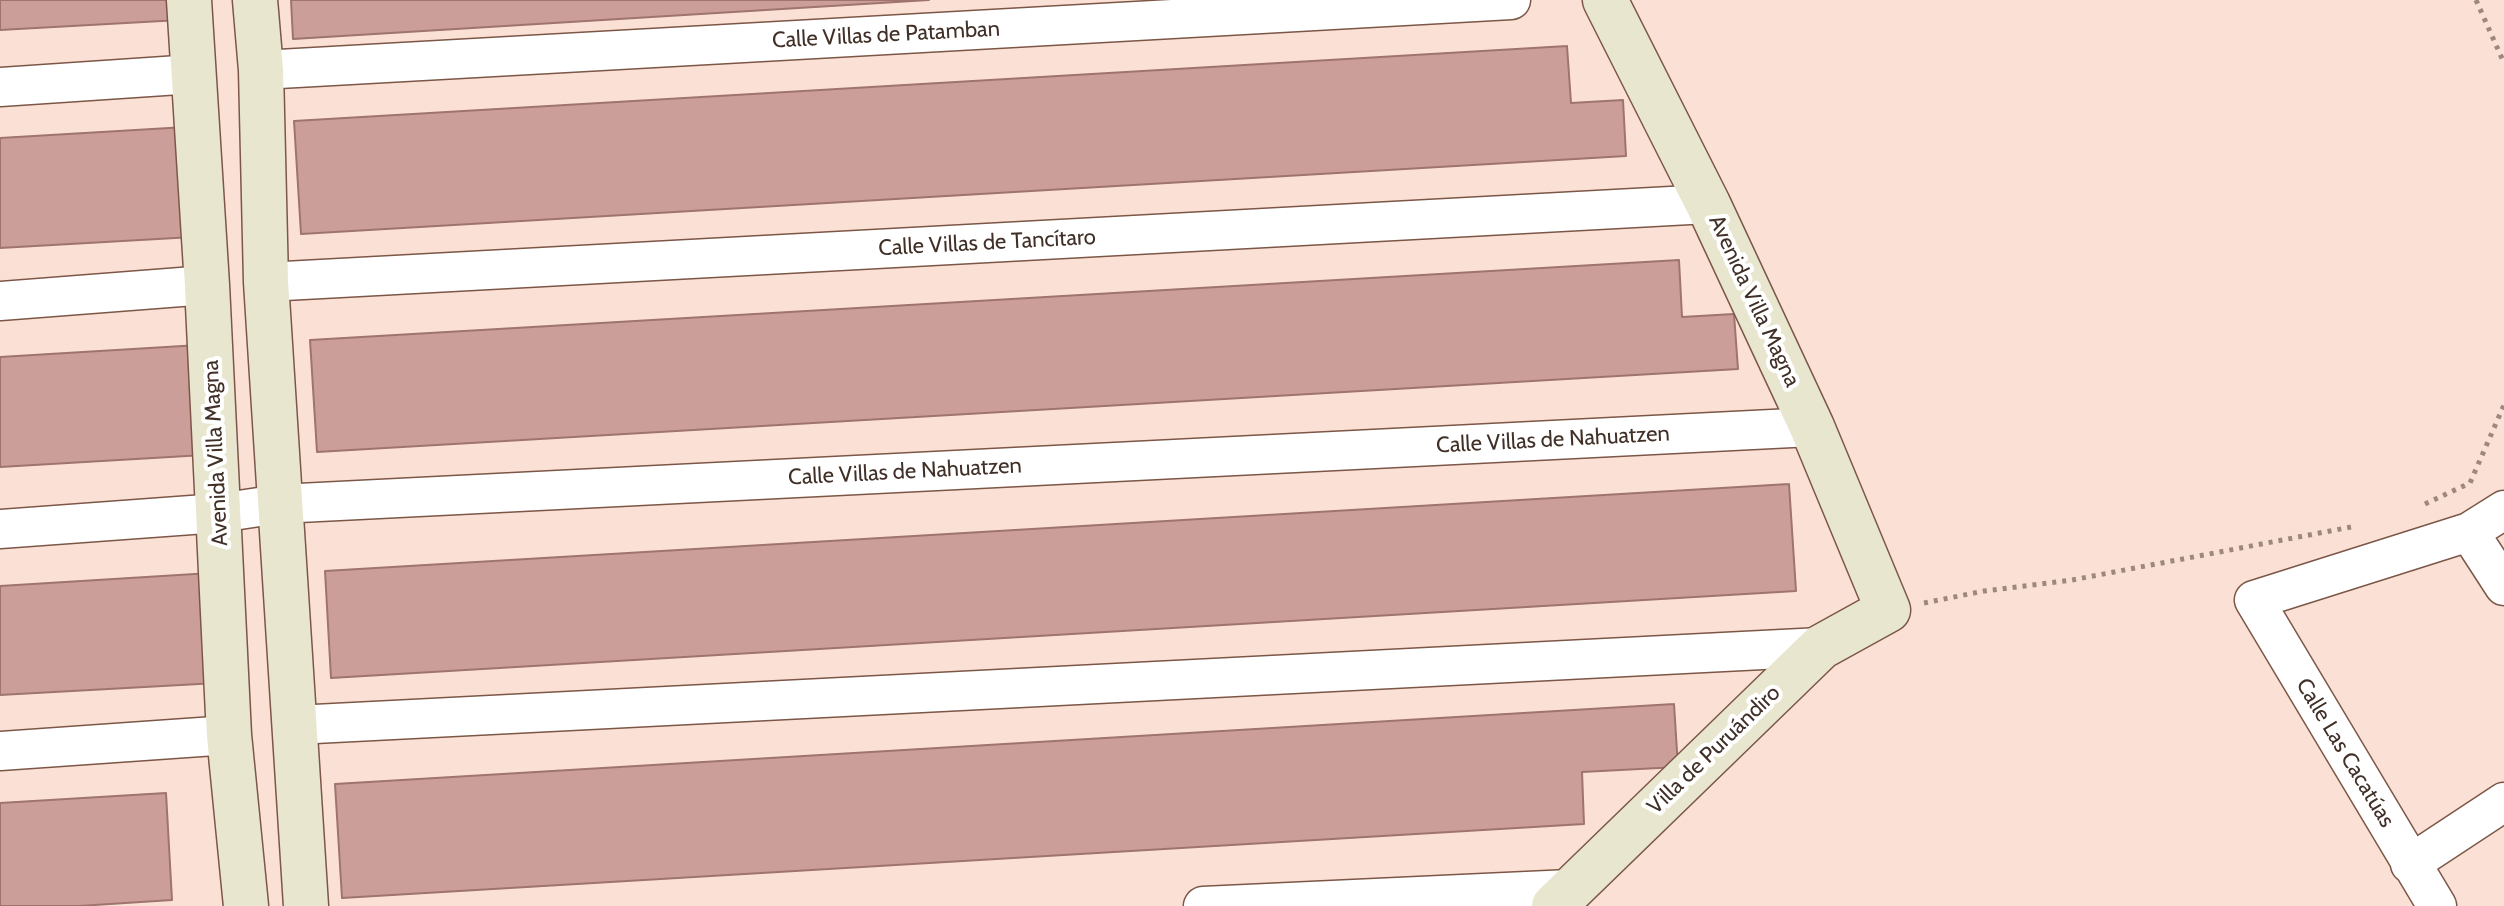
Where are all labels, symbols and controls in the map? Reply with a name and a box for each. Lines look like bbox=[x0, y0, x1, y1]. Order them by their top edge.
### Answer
street label: Calle Villas de Patamban bbox=[771, 16, 1001, 54]
street label: Avenida Villa Magna bbox=[1703, 211, 1805, 391]
street label: Calle Villas de Tancítaro bbox=[878, 224, 1096, 262]
street label: Avenida Villa Magna bbox=[198, 359, 234, 547]
street label: Calle Villas de Nahuatzen bbox=[1436, 421, 1670, 459]
street label: Calle Villas de Nahuatzen bbox=[788, 453, 1022, 491]
street label: Calle Las Cacatúas bbox=[2290, 674, 2400, 832]
street label: Villa de Puruándiro bbox=[1642, 680, 1786, 820]

